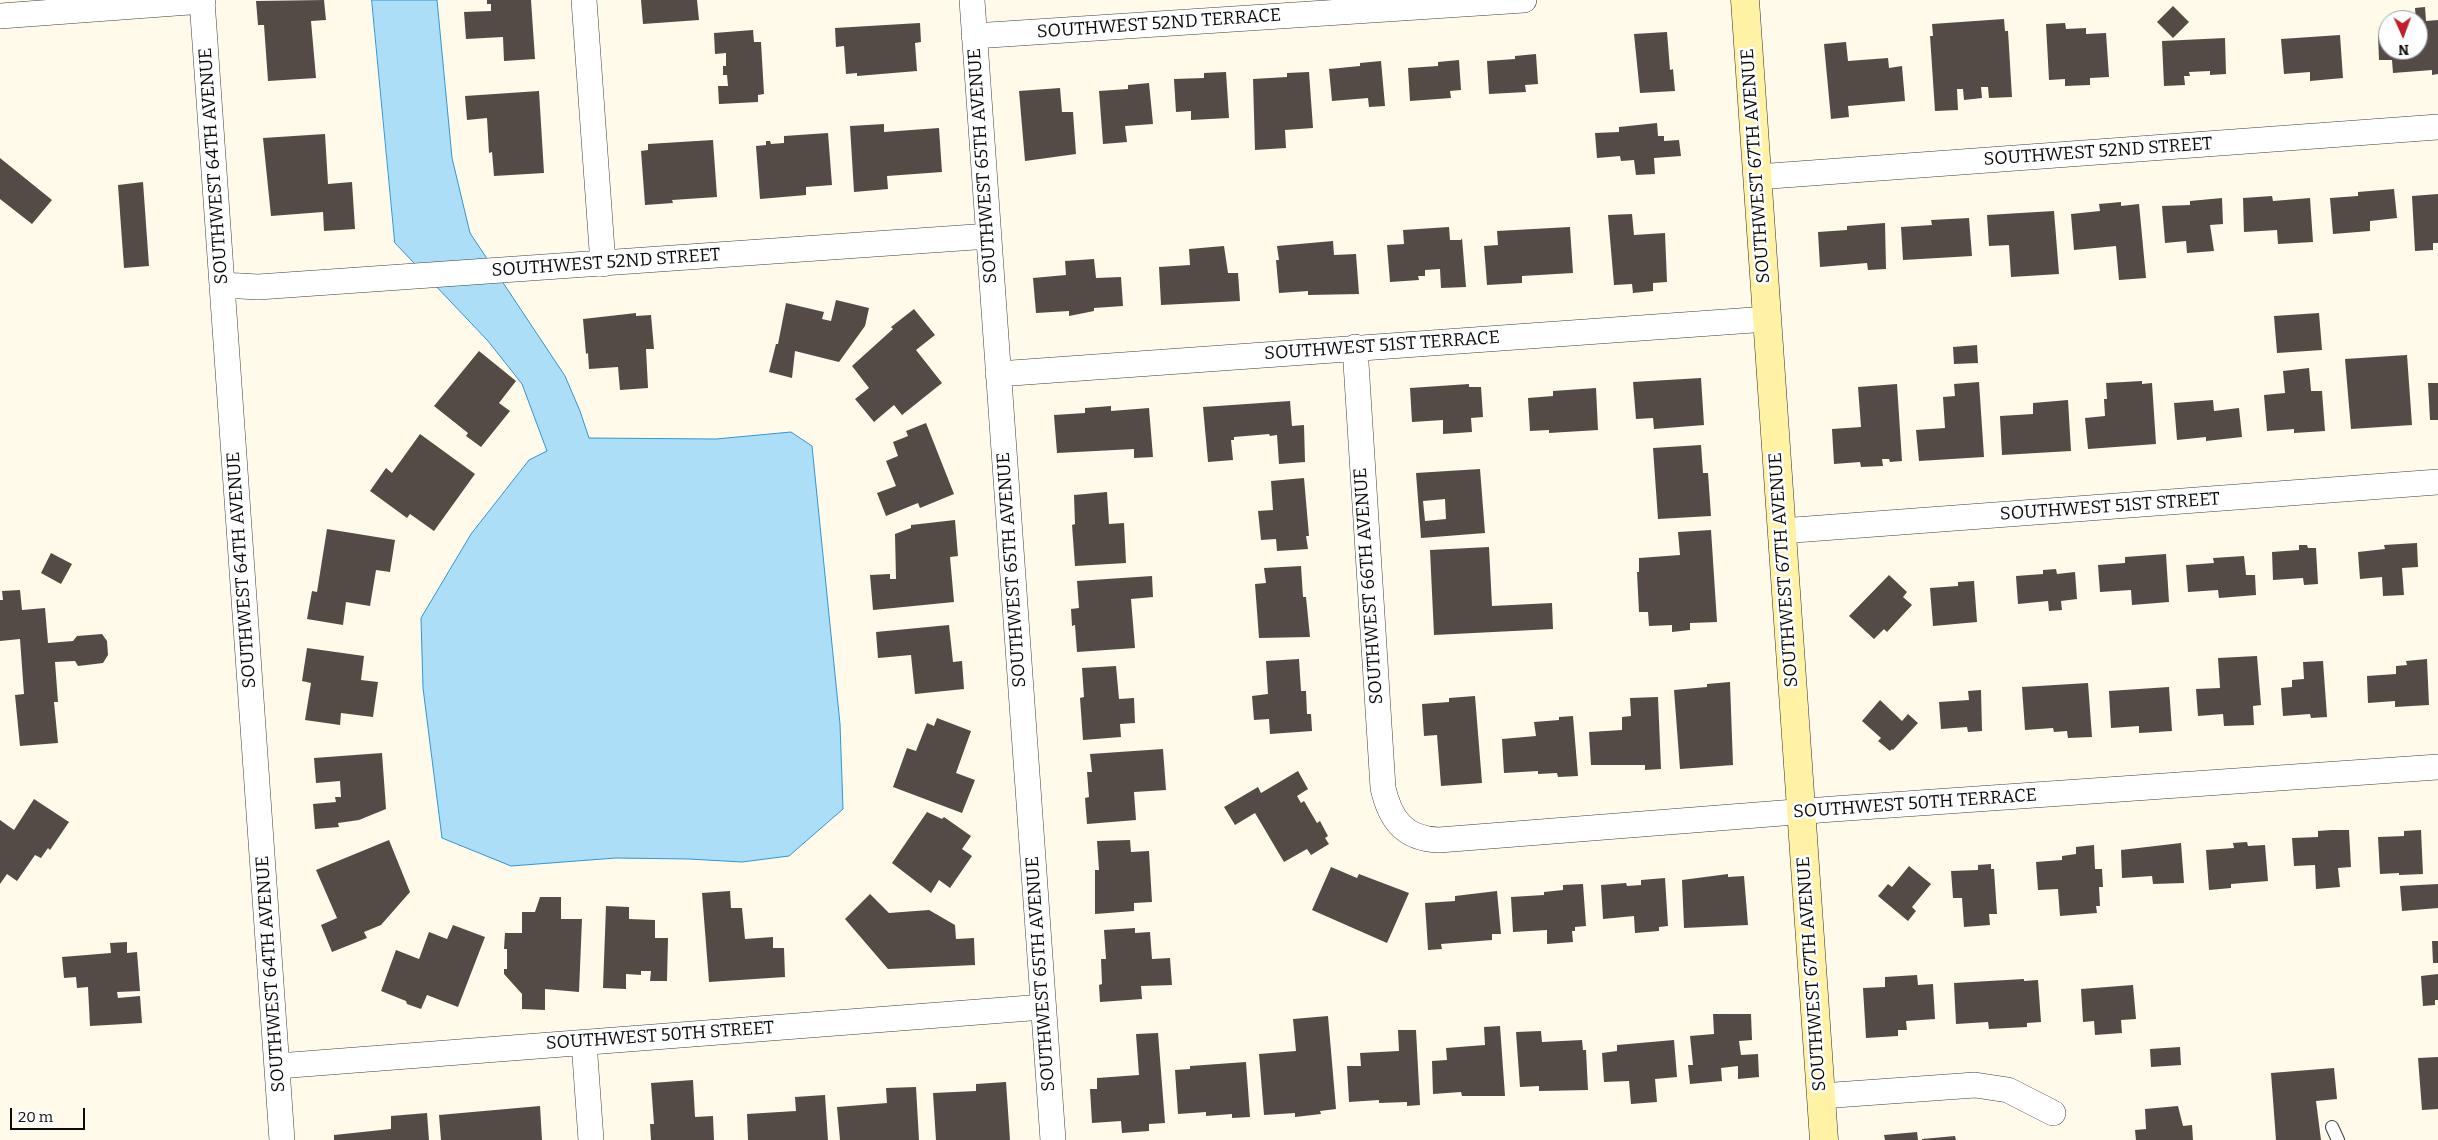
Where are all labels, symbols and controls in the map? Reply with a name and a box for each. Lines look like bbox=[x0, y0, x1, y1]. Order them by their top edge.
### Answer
street label: SOUTHWEST 52ND TERRACE bbox=[1036, 5, 1282, 43]
north arrow bbox=[2378, 10, 2428, 60]
text: N bbox=[2398, 41, 2409, 58]
street label: SOUTHWEST 64TH AVENUE bbox=[195, 47, 233, 285]
street label: SOUTHWEST 65TH AVENUE bbox=[964, 48, 1002, 284]
street label: SOUTHWEST 67TH AVENUE bbox=[1737, 48, 1775, 284]
street label: SOUTHWEST 52ND STREET bbox=[1983, 133, 2213, 171]
street label: SOUTHWEST 52ND STREET bbox=[491, 244, 721, 282]
street label: SOUTHWEST 51ST TERRACE bbox=[1264, 327, 1500, 365]
street label: SOUTHWEST 64TH AVENUE bbox=[223, 451, 261, 689]
street label: SOUTHWEST 65TH AVENUE bbox=[993, 452, 1031, 688]
street label: SOUTHWEST 67TH AVENUE bbox=[1765, 452, 1803, 688]
street label: SOUTHWEST 66TH AVENUE bbox=[1350, 467, 1388, 705]
street label: SOUTHWEST 51ST STREET bbox=[1999, 489, 2221, 525]
street label: SOUTHWEST 50TH TERRACE bbox=[1792, 785, 2038, 823]
street label: SOUTHWEST 64TH AVENUE bbox=[252, 855, 290, 1093]
street label: SOUTHWEST 65TH AVENUE bbox=[1022, 856, 1060, 1092]
street label: SOUTHWEST 67TH AVENUE bbox=[1793, 856, 1831, 1092]
street label: SOUTHWEST 50TH STREET bbox=[545, 1017, 775, 1055]
scale bar bbox=[12, 1098, 88, 1130]
text: 20 m bbox=[18, 1108, 53, 1126]

